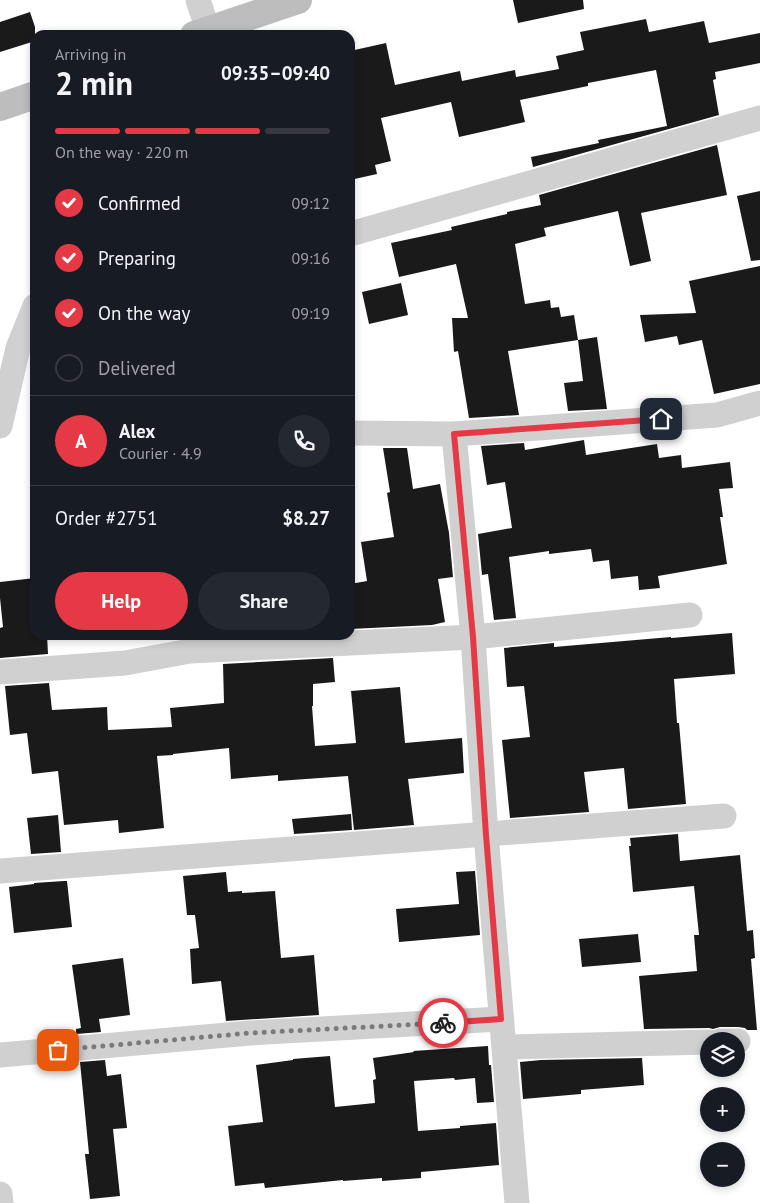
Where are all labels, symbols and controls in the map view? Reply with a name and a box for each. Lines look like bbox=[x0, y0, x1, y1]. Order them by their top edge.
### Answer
text: Arriving in bbox=[55, 44, 126, 64]
text: 09:35–09:40 bbox=[221, 61, 330, 85]
text: 2 min bbox=[55, 62, 133, 104]
text: On the way · 220 m bbox=[55, 142, 188, 162]
icon: check bbox=[55, 189, 83, 217]
text: Confirmed bbox=[98, 191, 181, 215]
text: 09:12 bbox=[292, 193, 330, 213]
icon: check bbox=[55, 244, 83, 272]
text: Preparing bbox=[98, 246, 176, 270]
text: 09:16 bbox=[292, 248, 330, 268]
icon: check bbox=[55, 299, 83, 327]
text: On the way bbox=[98, 301, 190, 325]
text: 09:19 bbox=[292, 303, 330, 323]
text: Delivered bbox=[98, 356, 176, 380]
pin bbox=[640, 398, 682, 440]
icon: home bbox=[647, 405, 675, 433]
button: phone bbox=[278, 415, 330, 467]
text: Alex bbox=[119, 419, 155, 443]
text: A bbox=[75, 429, 87, 453]
text: Courier · 4.9 bbox=[119, 443, 202, 463]
text: Order #2751 bbox=[55, 506, 158, 530]
text: $8.27 bbox=[282, 506, 330, 530]
button: Help bbox=[55, 572, 188, 630]
button: Share bbox=[198, 572, 330, 630]
courier bbox=[418, 998, 468, 1048]
icon: bike bbox=[429, 1009, 457, 1037]
pin bbox=[37, 1029, 79, 1071]
map controls bbox=[700, 1032, 745, 1187]
button: layers bbox=[700, 1032, 745, 1077]
icon: bag bbox=[44, 1036, 72, 1064]
button: + bbox=[700, 1087, 745, 1132]
button: − bbox=[700, 1142, 745, 1187]

